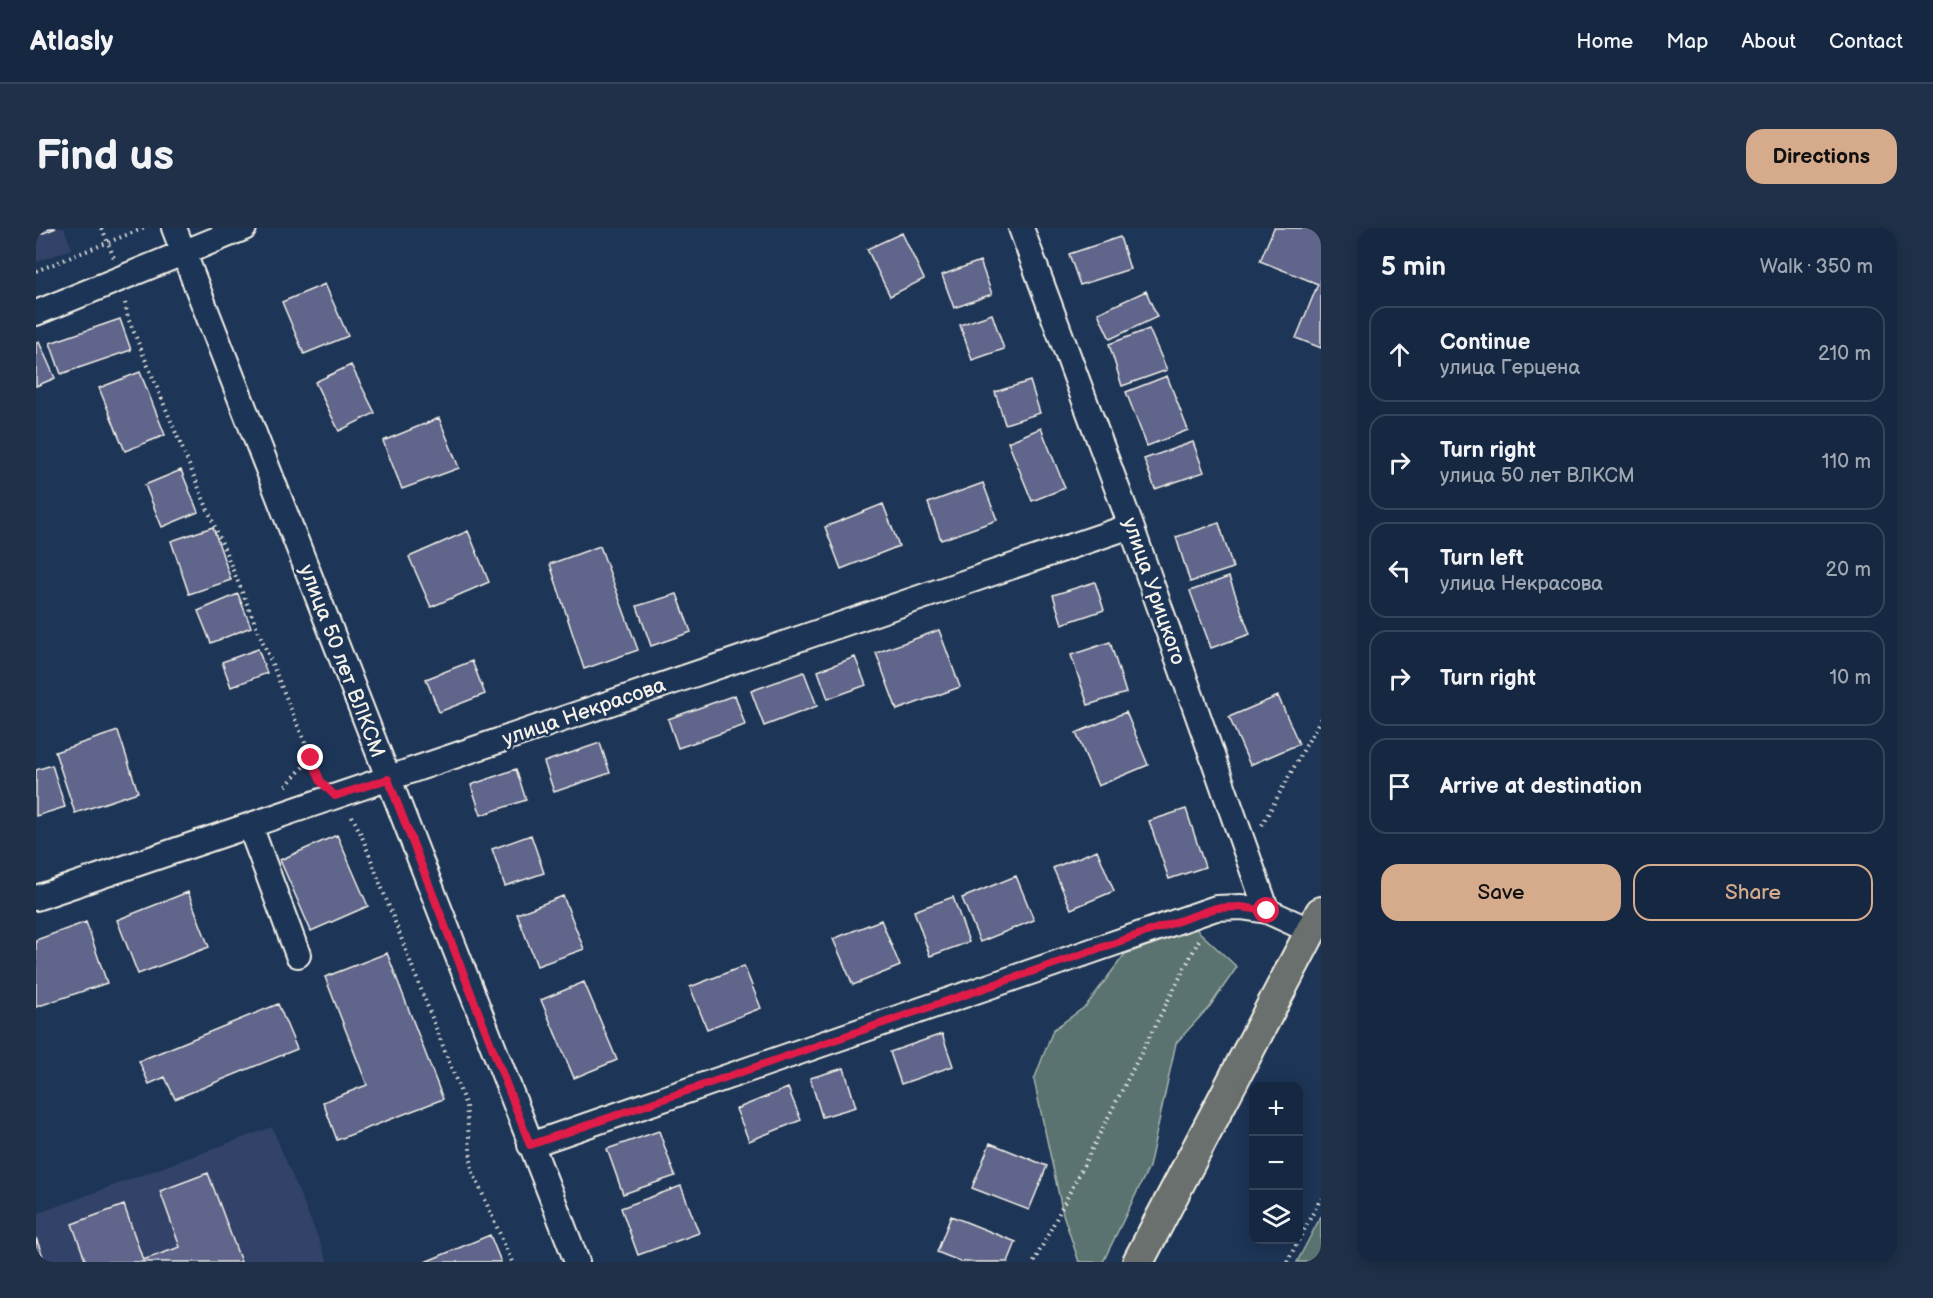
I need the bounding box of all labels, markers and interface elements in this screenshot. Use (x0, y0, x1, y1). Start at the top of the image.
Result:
text: Atlasly (30, 25, 113, 58)
text: Home (1576, 29, 1633, 54)
text: Map (1666, 29, 1708, 54)
text: About (1741, 29, 1796, 54)
text: Contact (1829, 29, 1903, 54)
button: Directions (1746, 129, 1897, 184)
text: Find us (36, 131, 174, 182)
text: 5 min (1381, 252, 1446, 283)
text: Walk · 350 m (1760, 255, 1873, 279)
text: Continue (1440, 329, 1530, 356)
icon: ahead (1383, 338, 1416, 371)
text: 210 m (1818, 342, 1871, 366)
text: улица Герцена (1440, 356, 1580, 380)
text: Turn right (1440, 437, 1536, 464)
icon: right (1383, 446, 1416, 479)
text: 110 m (1822, 450, 1871, 474)
text: улица 50 лет ВЛКСМ (1440, 464, 1635, 488)
street label: улица Урицкого (1117, 514, 1191, 668)
text: Turn left (1440, 545, 1524, 572)
icon: left (1383, 554, 1416, 587)
text: 20 m (1826, 558, 1871, 582)
street label: улица 50 лет ВЛКСМ (294, 561, 390, 761)
text: улица Некрасова (1440, 572, 1603, 596)
icon: right (1383, 662, 1416, 695)
text: Turn right (1440, 665, 1536, 692)
text: 10 m (1830, 666, 1871, 690)
street label: улица Некрасова (499, 672, 670, 752)
route end (297, 744, 323, 770)
icon: arrive (1383, 770, 1416, 803)
text: Arrive at destination (1440, 773, 1642, 800)
button: Save (1381, 864, 1621, 921)
button: Share (1633, 864, 1873, 921)
route start (1253, 897, 1279, 923)
map controls (1249, 1082, 1303, 1244)
button: + (1249, 1082, 1303, 1136)
button: − (1249, 1136, 1303, 1190)
button: layers (1249, 1190, 1303, 1244)

